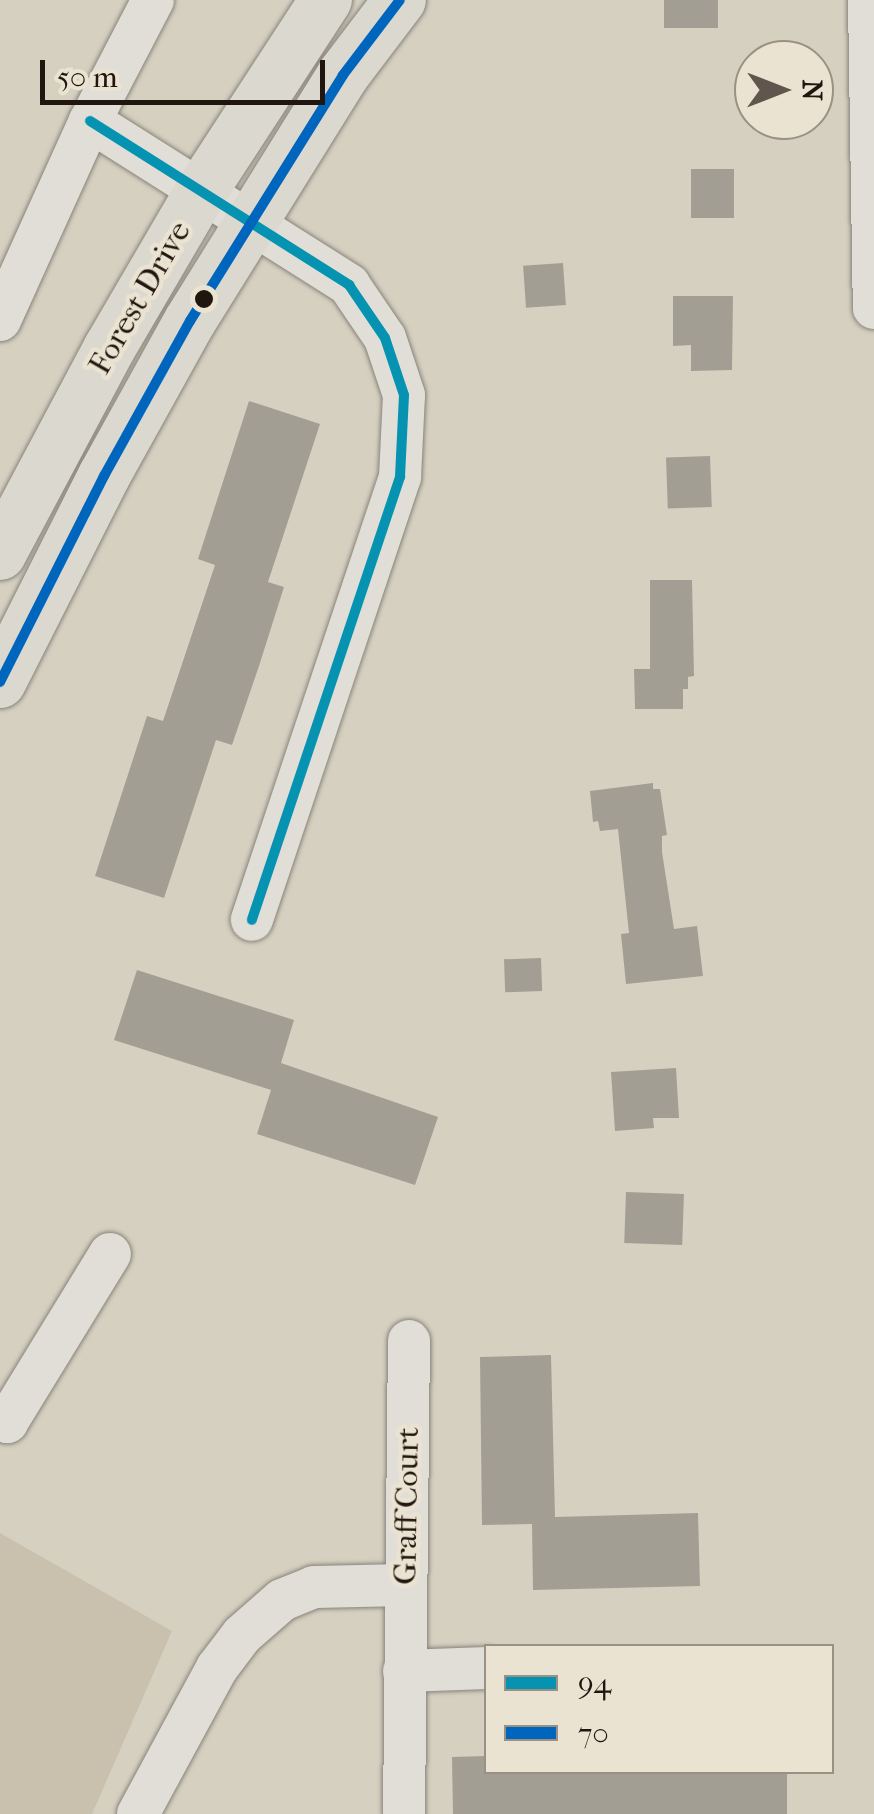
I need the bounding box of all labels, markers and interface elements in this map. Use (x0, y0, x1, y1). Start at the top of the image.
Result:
scale bar (45, 40, 330, 102)
north arrow (734, 40, 834, 140)
text: 50 m (57, 60, 118, 95)
text: N (796, 79, 829, 101)
street label: Forest Drive (81, 215, 199, 381)
unlabelled marker (194, 289, 214, 309)
street label: Graff Court (386, 1427, 428, 1585)
legend (484, 1644, 834, 1774)
text: 94 (578, 1666, 611, 1701)
text: 70 (578, 1716, 609, 1751)

